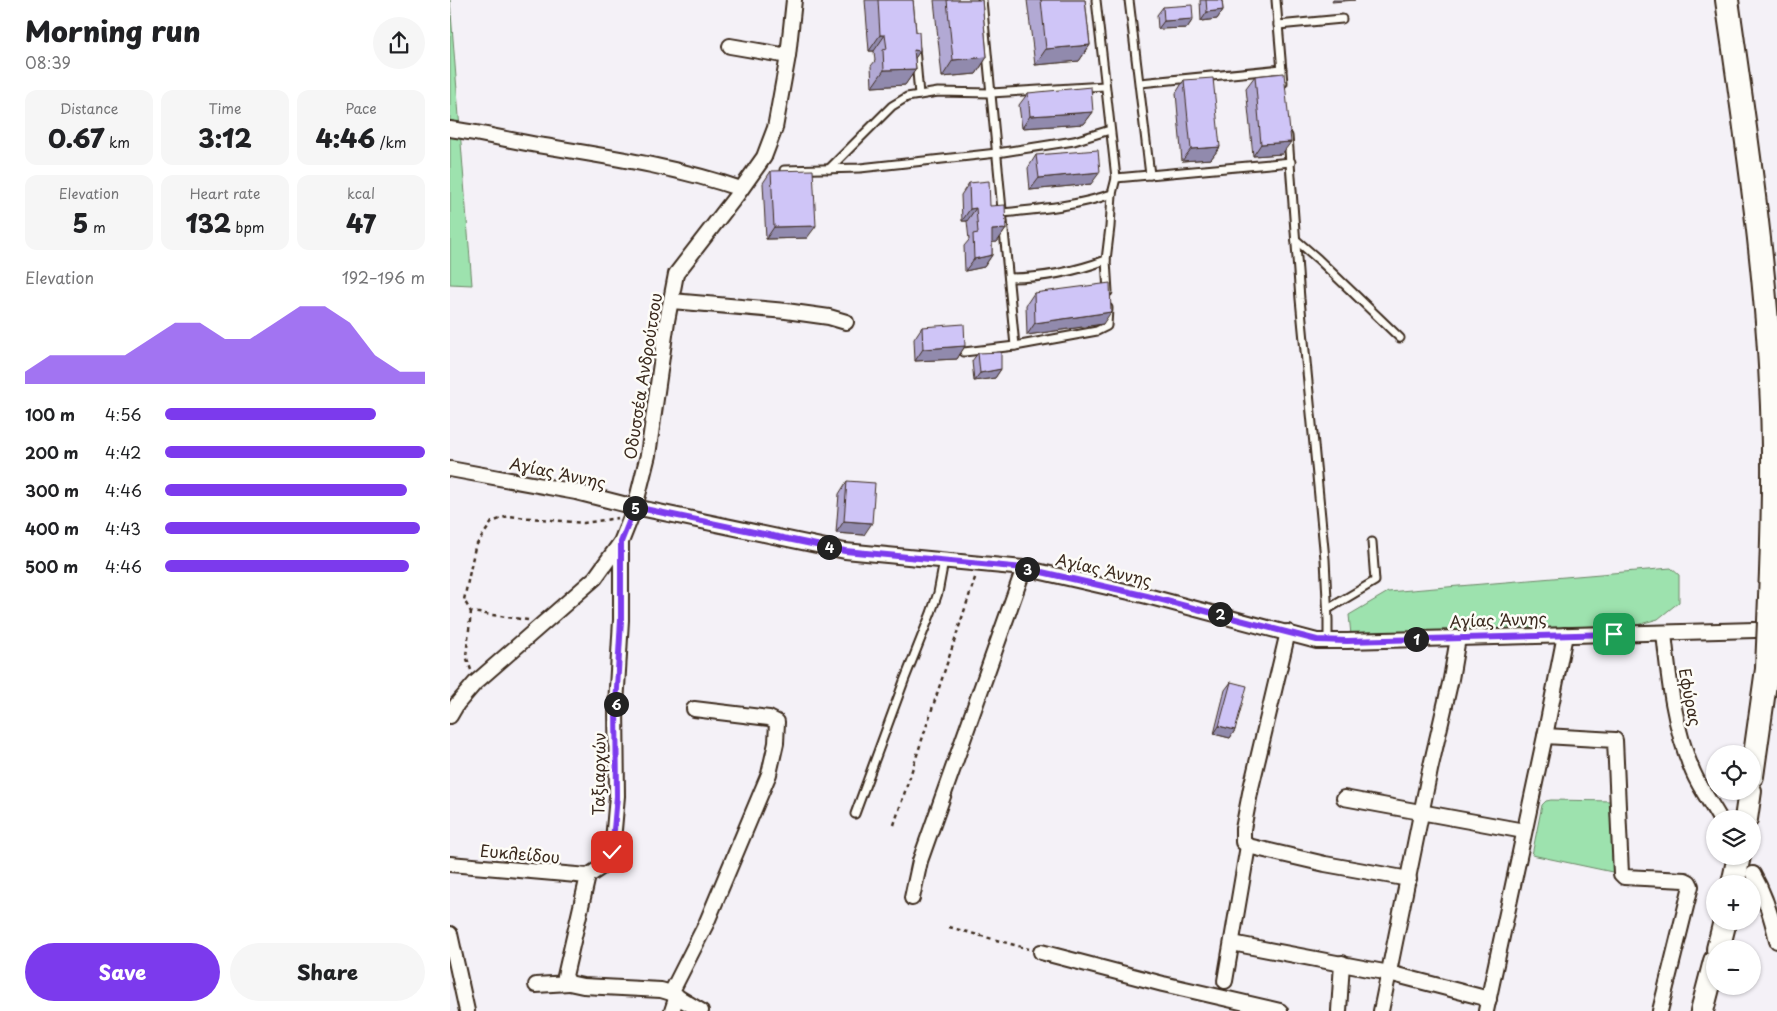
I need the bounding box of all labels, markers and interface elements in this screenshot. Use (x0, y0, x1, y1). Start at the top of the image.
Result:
text: Morning run (25, 9, 201, 52)
button: share (373, 17, 425, 69)
text: 08:39 (25, 50, 71, 74)
text: Distance (60, 98, 118, 119)
text: Time (208, 98, 242, 119)
text: Pace (345, 98, 377, 119)
text: 0.67 (48, 119, 104, 157)
text: 3:12 (198, 119, 252, 157)
text: 4:46 (316, 119, 375, 157)
text: km (104, 132, 130, 153)
text: /km (375, 132, 407, 153)
text: Elevation (59, 183, 119, 204)
text: Heart rate (190, 183, 260, 204)
text: kcal (347, 183, 375, 204)
text: 5 (72, 204, 88, 242)
text: 132 (185, 204, 231, 242)
text: 47 (346, 204, 376, 242)
text: m (88, 217, 106, 238)
text: bpm (231, 217, 265, 238)
text: Elevation (25, 265, 94, 289)
text: 192–196 m (342, 265, 425, 289)
street label: Οδυσσέα Ανδρούτσου (617, 291, 667, 461)
text: 100 m (25, 402, 75, 426)
text: 4:56 (105, 402, 142, 426)
text: 200 m (25, 440, 79, 464)
text: 4:42 (105, 440, 141, 464)
street label: Αγίας Άννης (508, 450, 608, 494)
text: 300 m (25, 478, 79, 502)
text: 4:46 (105, 478, 142, 502)
pin: 5 (622, 496, 648, 520)
text: 5 (631, 498, 640, 519)
text: 400 m (25, 516, 79, 540)
text: 4:43 (105, 516, 141, 540)
pin: 4 (816, 534, 842, 560)
text: 4 (825, 537, 834, 558)
street label: Αγίας Άννης (1054, 546, 1154, 592)
text: 500 m (25, 554, 78, 578)
text: 4:46 (105, 554, 142, 578)
pin: 3 (1014, 556, 1040, 582)
text: 3 (1023, 559, 1032, 580)
pin: 2 (1208, 602, 1232, 626)
text: 2 (1216, 604, 1225, 625)
street label: Αγίας Άννης (1449, 605, 1547, 633)
pin (1593, 613, 1635, 655)
icon: arrive (1600, 620, 1628, 648)
pin: 1 (1404, 626, 1428, 652)
text: 1 (1413, 629, 1420, 650)
street label: Εφύρας (1674, 666, 1708, 728)
pin: 6 (604, 692, 628, 716)
text: 6 (612, 694, 621, 715)
street label: Ταξιαρχών (585, 732, 611, 816)
map controls (1706, 745, 1761, 995)
button: locate (1706, 745, 1761, 800)
button: layers (1706, 810, 1761, 865)
pin (591, 831, 633, 873)
street label: Ευκλείδου (479, 838, 561, 868)
icon: check (598, 838, 626, 866)
button: + (1706, 875, 1761, 930)
button: − (1706, 940, 1761, 995)
button: Save (25, 943, 220, 1001)
button: Share (230, 943, 425, 1001)

